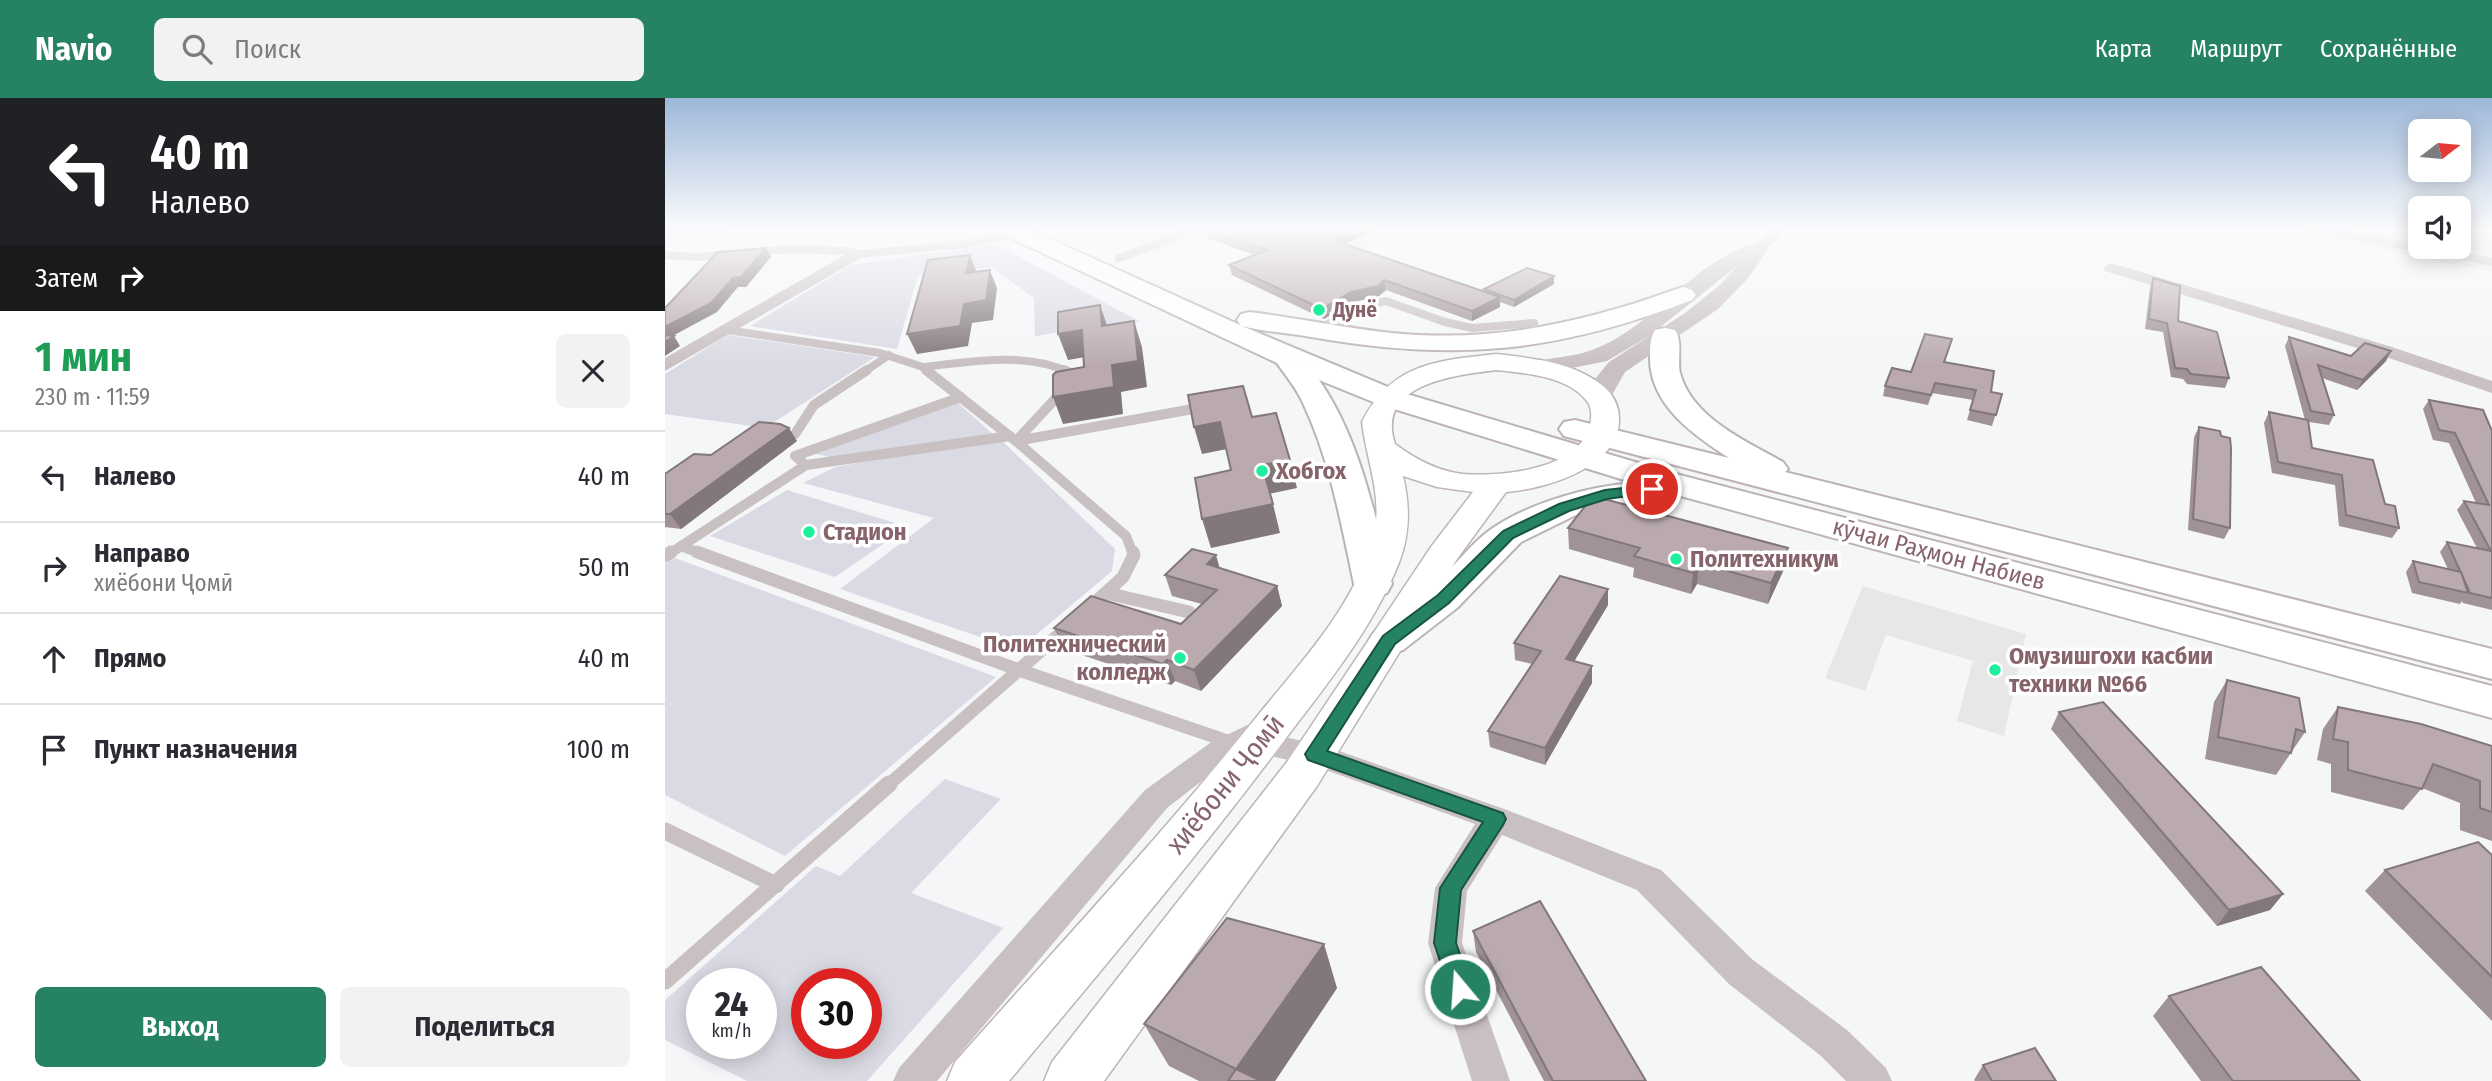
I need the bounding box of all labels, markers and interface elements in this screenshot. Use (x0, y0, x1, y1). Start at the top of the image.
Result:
search box (154, 18, 644, 81)
text: Navio (35, 29, 112, 69)
icon: search (178, 30, 216, 68)
text: Поиск (234, 34, 301, 65)
text: Карта (2095, 35, 2152, 63)
text: Маршрут (2190, 35, 2282, 63)
text: Сохранённые (2320, 35, 2457, 63)
north arrow (2408, 119, 2471, 182)
map controls (2408, 119, 2471, 259)
text: 40 m (150, 123, 250, 182)
icon: left (35, 126, 126, 217)
text: Налево (150, 183, 250, 221)
button: sound (2408, 196, 2471, 259)
icon: right (112, 259, 150, 297)
text: Затем (35, 263, 98, 294)
place label: Дунё (1332, 297, 1377, 323)
marker: Дунё (1311, 302, 1327, 318)
text: 1 мин (35, 332, 132, 382)
button: close (556, 334, 630, 408)
text: 230 m · 11:59 (35, 383, 150, 411)
place label: Хобгох (1275, 457, 1347, 485)
icon: left (35, 458, 73, 496)
pin (1622, 459, 1682, 519)
text: Налево (94, 461, 176, 492)
text: 40 m (578, 461, 630, 492)
marker: Хобгох (1254, 463, 1270, 479)
icon: arrive (1633, 470, 1671, 508)
street label: кӯчаи Раҳмон Набиев (1830, 512, 2048, 596)
place label: Стадион (823, 518, 907, 546)
marker: Стадион (801, 524, 817, 540)
text: Направо (94, 538, 190, 569)
place label: Политехникум (1690, 545, 1839, 573)
icon: right (35, 549, 73, 587)
marker: Политехникум (1668, 551, 1684, 567)
text: 50 m (578, 552, 630, 583)
text: хиёбони Ҷомӣ (94, 569, 233, 597)
place label: Политехнический колледж (983, 630, 1167, 686)
icon: ahead (35, 640, 73, 678)
place label: Омузишгохи касбии техники №66 (2009, 642, 2213, 698)
text: Прямо (94, 643, 166, 674)
text: 40 m (578, 643, 630, 674)
marker: Политехнический колледж (1172, 650, 1188, 666)
marker: Омузишгохи касбии техники №66 (1987, 662, 2003, 678)
street label: хиёбони Ҷомӣ (1159, 708, 1291, 860)
icon: arrive (35, 731, 73, 769)
text: Пункт назначения (94, 734, 298, 765)
text: 100 m (567, 734, 630, 765)
position arrow (1423, 952, 1497, 1026)
speed limit sign: 30 (791, 968, 882, 1059)
text: 24 (715, 983, 748, 1025)
button: Выход (35, 987, 326, 1067)
button: Поделиться (340, 987, 630, 1067)
text: km/h (711, 1020, 752, 1042)

